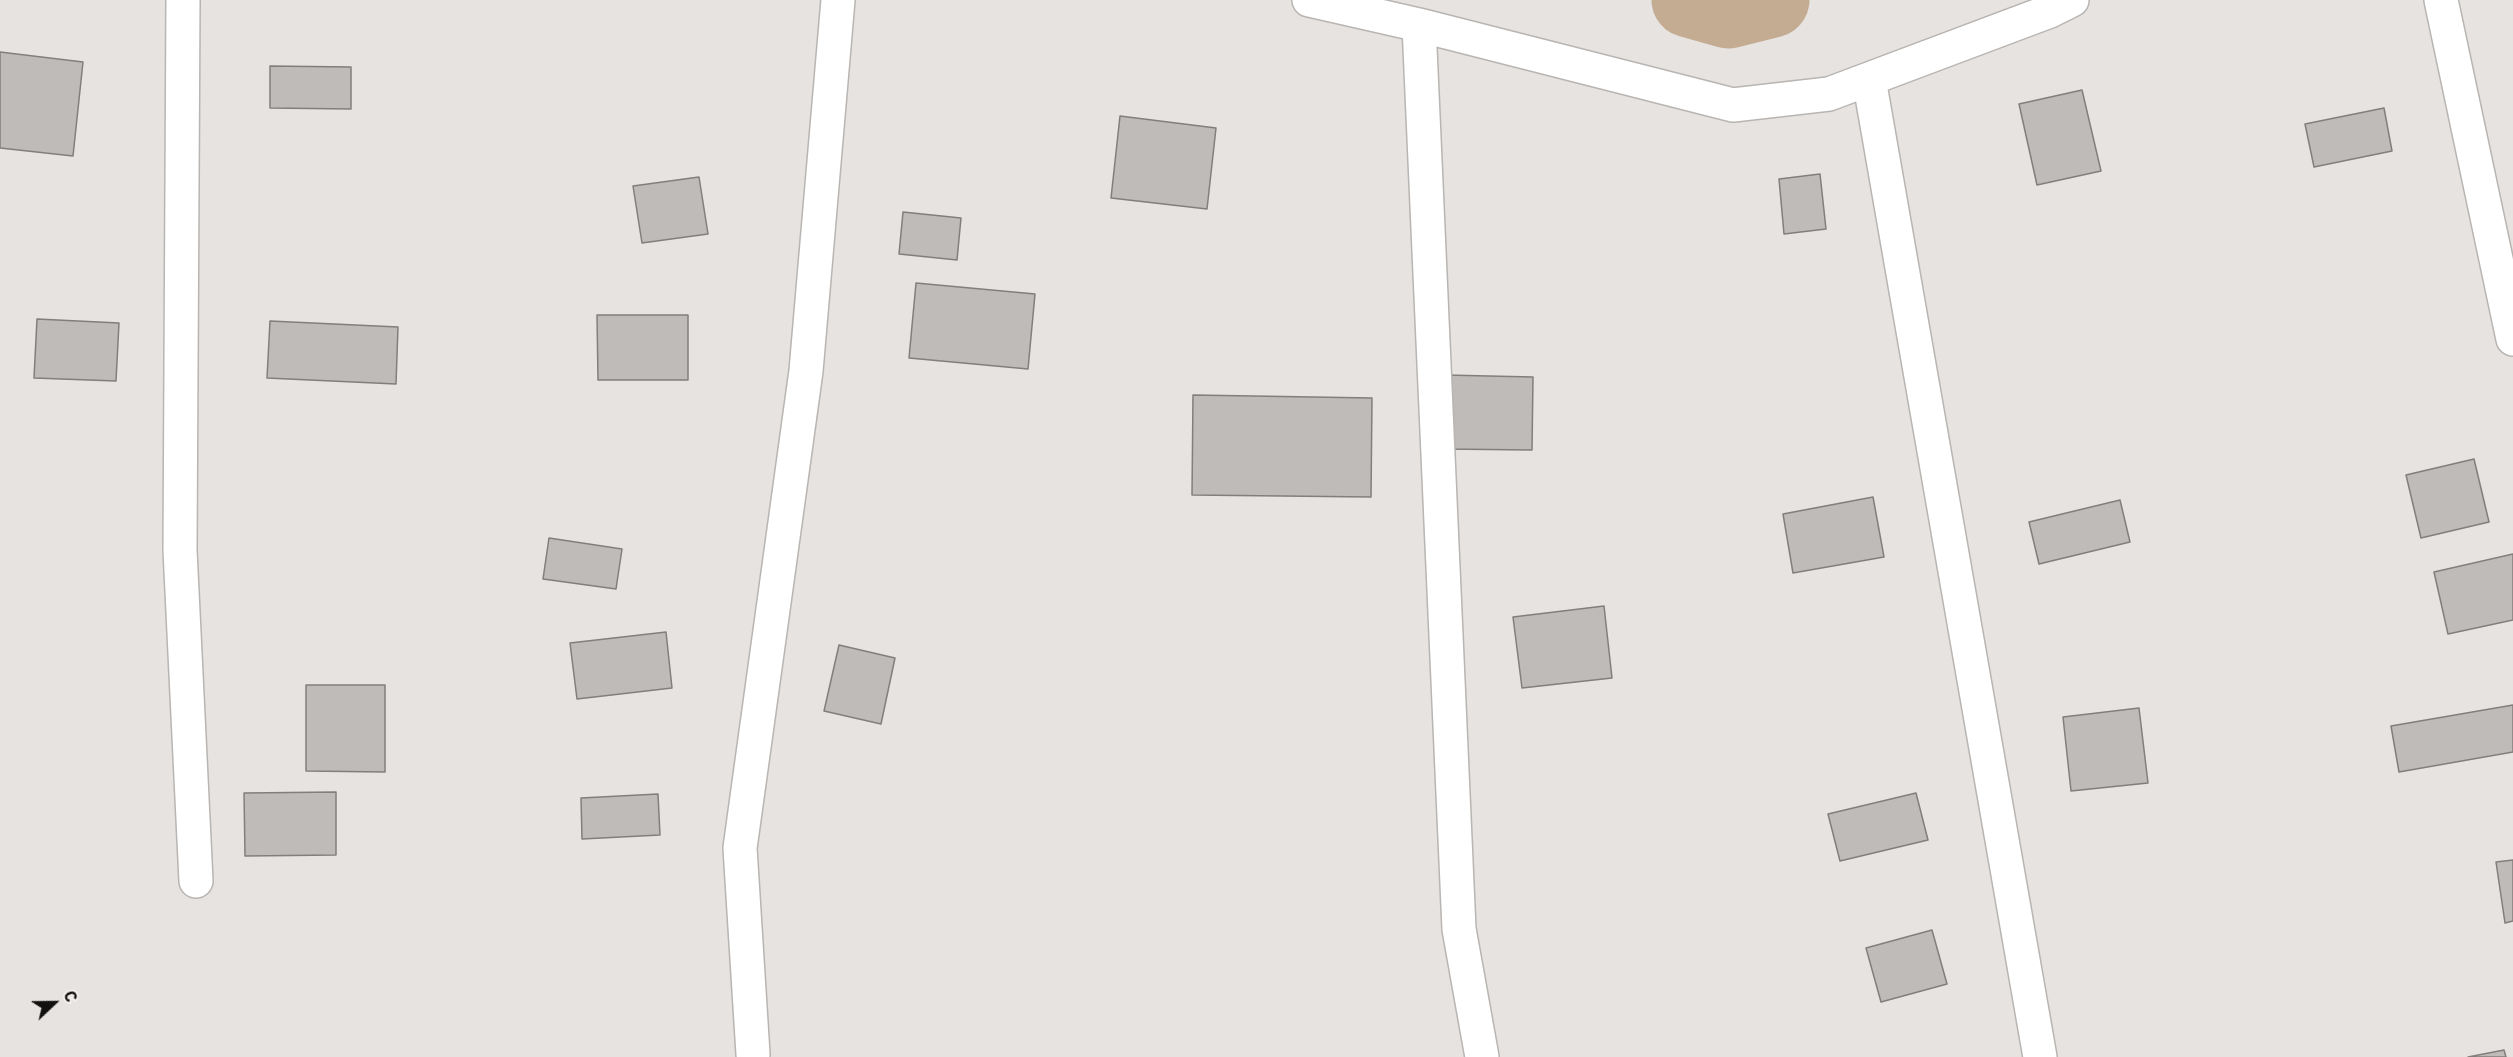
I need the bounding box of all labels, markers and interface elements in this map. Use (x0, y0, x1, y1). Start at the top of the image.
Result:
north arrow (24, 973, 84, 1033)
text: С (59, 988, 82, 1005)

